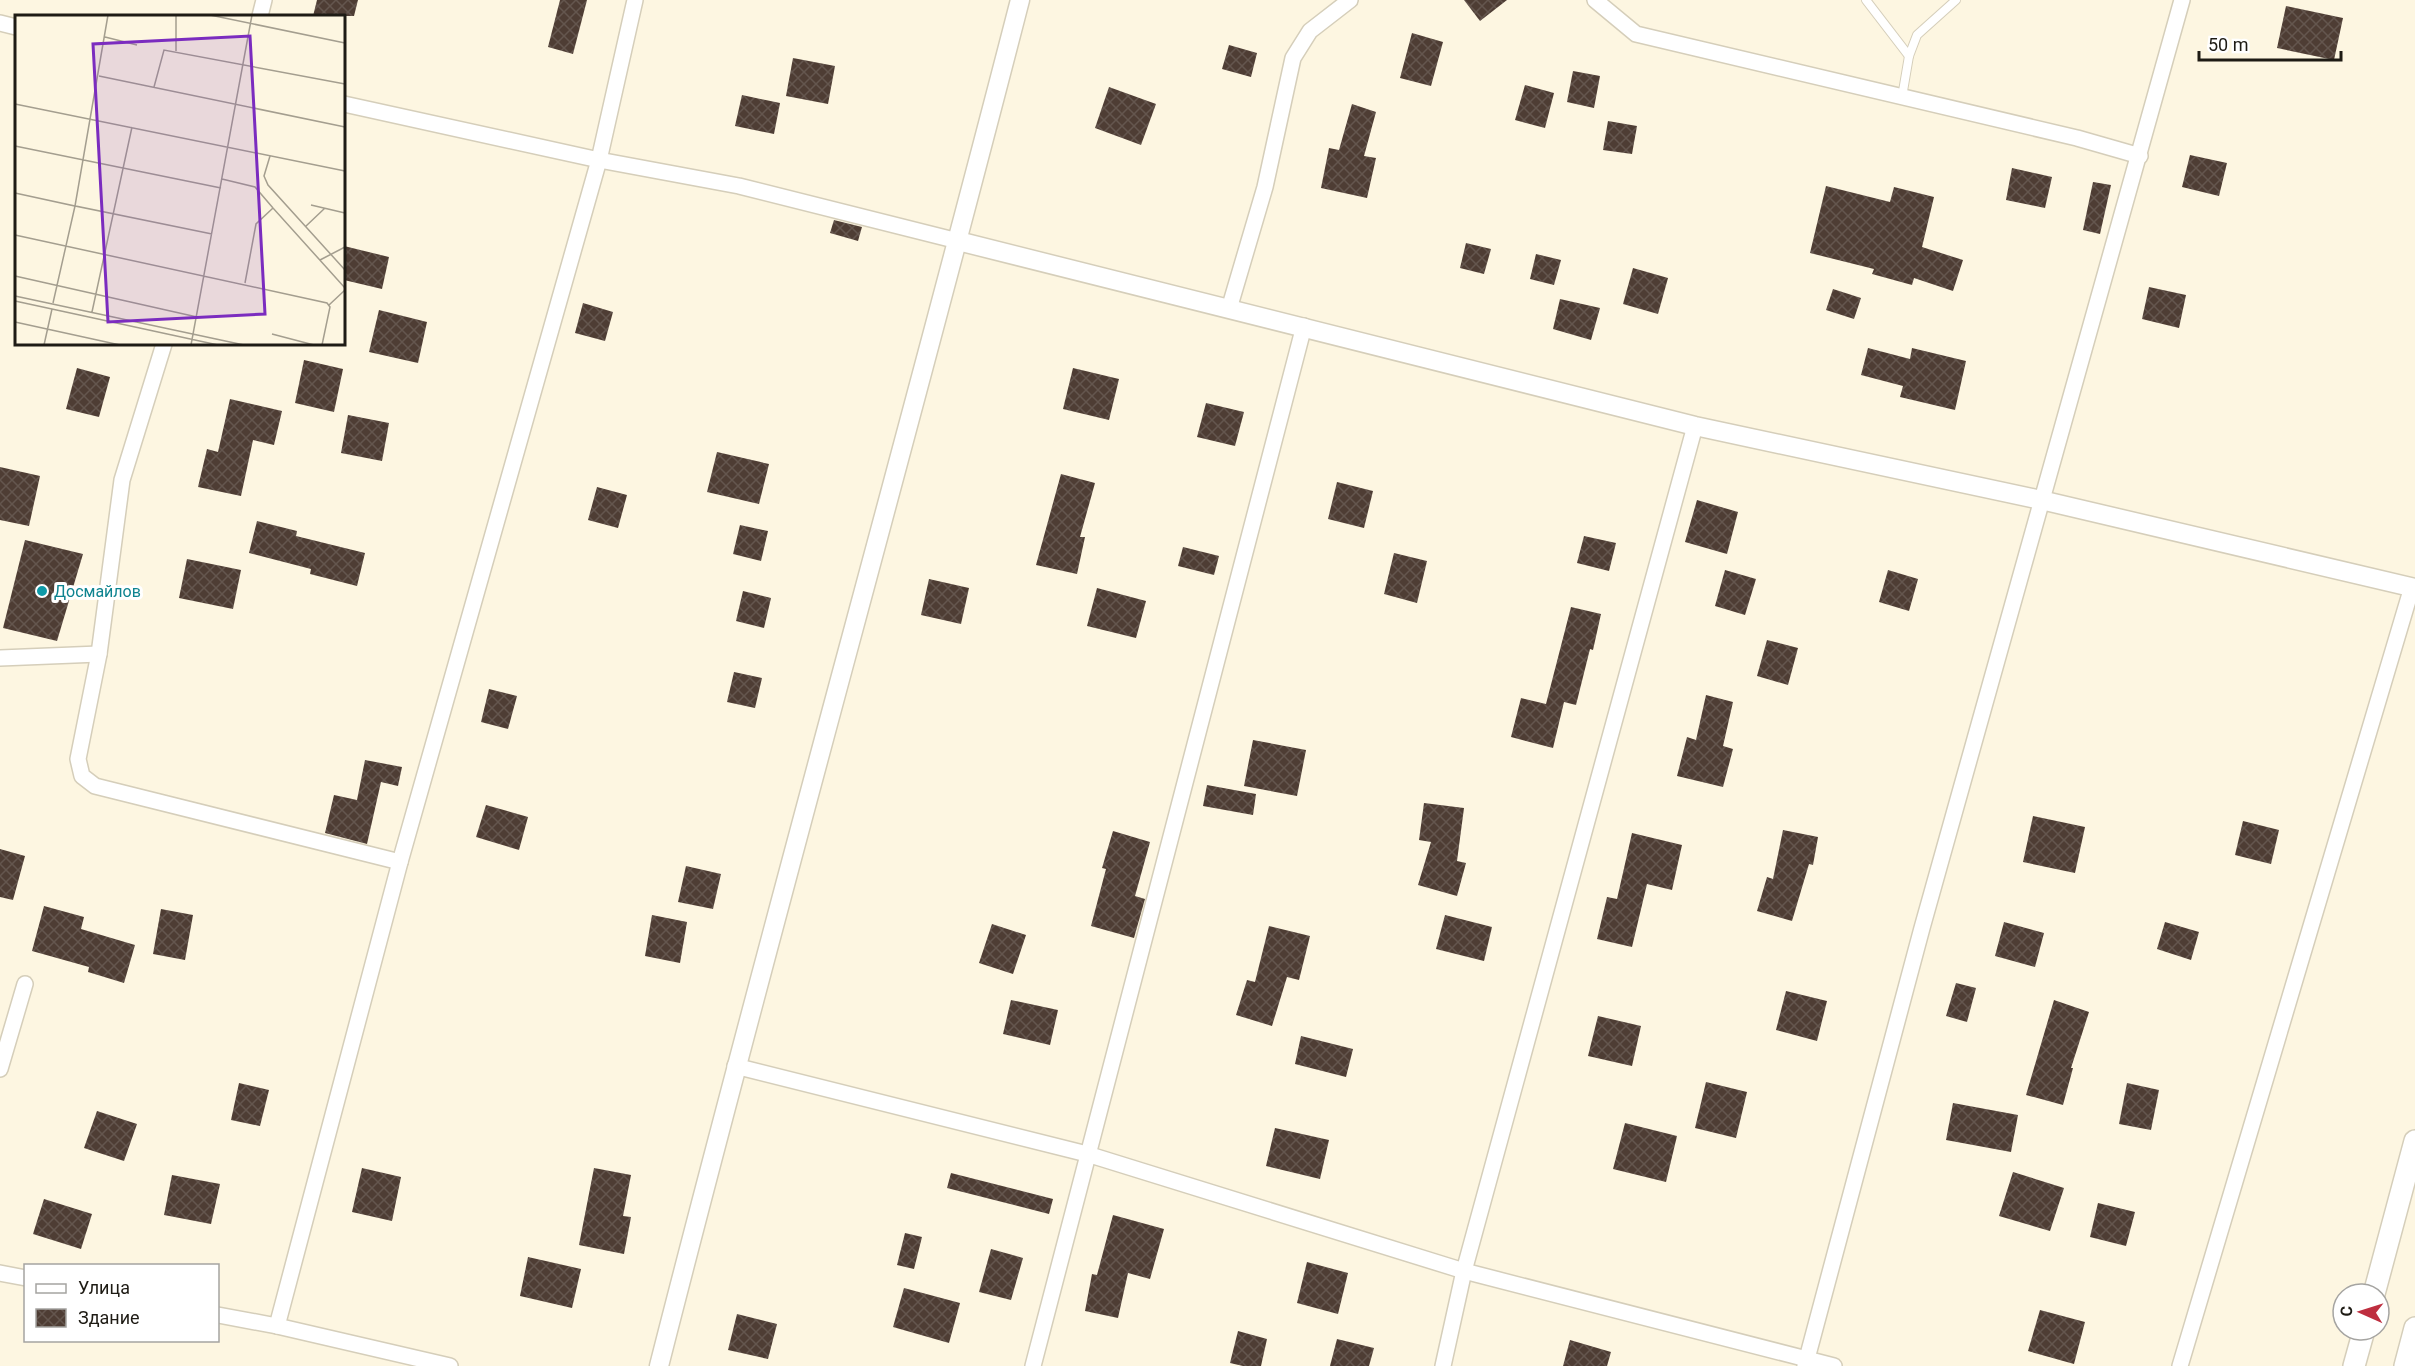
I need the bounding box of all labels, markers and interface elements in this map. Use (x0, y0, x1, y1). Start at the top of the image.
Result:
inset map (15, 15, 345, 345)
scale bar (2199, 24, 2342, 62)
text: 50 m (2208, 34, 2248, 55)
place label: Досмайлов (54, 582, 141, 601)
marker: Досмайлов (35, 584, 49, 598)
legend (24, 1264, 219, 1342)
text: Улица (78, 1277, 130, 1298)
north arrow (2331, 1282, 2391, 1342)
text: С (2337, 1306, 2356, 1317)
text: Здание (78, 1307, 140, 1328)

